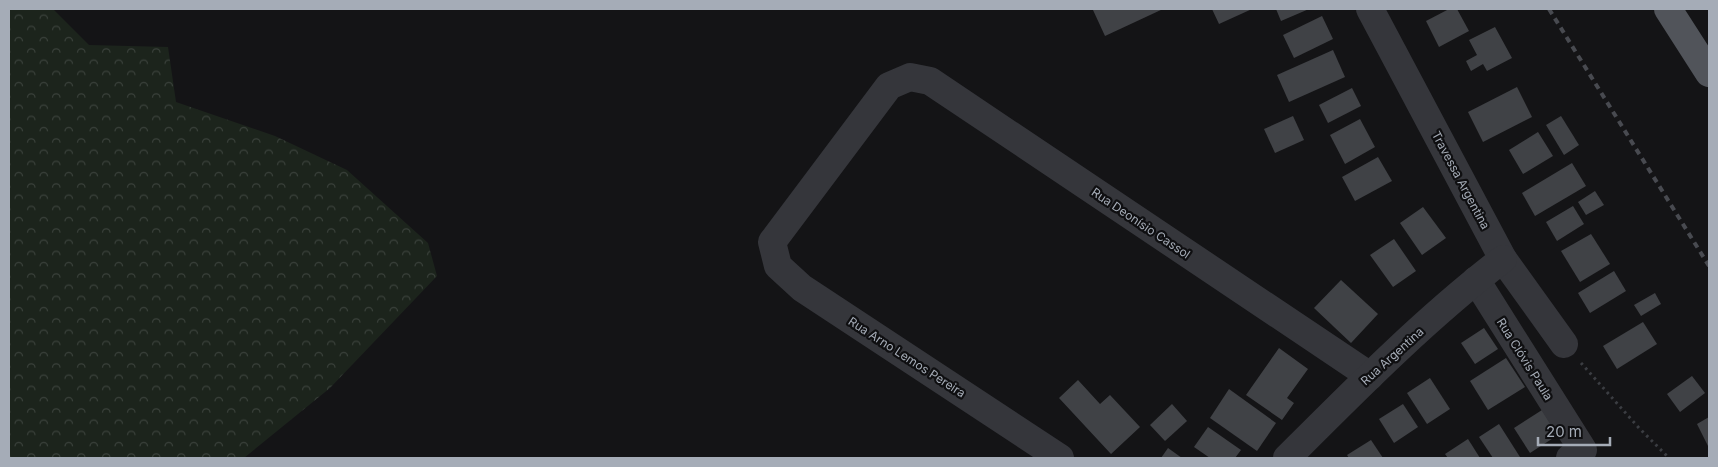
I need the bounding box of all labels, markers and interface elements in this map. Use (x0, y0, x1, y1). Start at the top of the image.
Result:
street label: Travessa Argentina (1429, 128, 1493, 232)
street label: Rua Deonísio Cassol (1089, 184, 1193, 262)
street label: Rua Arno Lemos Pereira (846, 313, 968, 401)
street label: Rua Clóvis Paula (1494, 315, 1556, 403)
street label: Rua Argentina (1357, 324, 1427, 388)
scale bar (1538, 414, 1610, 446)
text: 20 m (1546, 422, 1582, 441)

